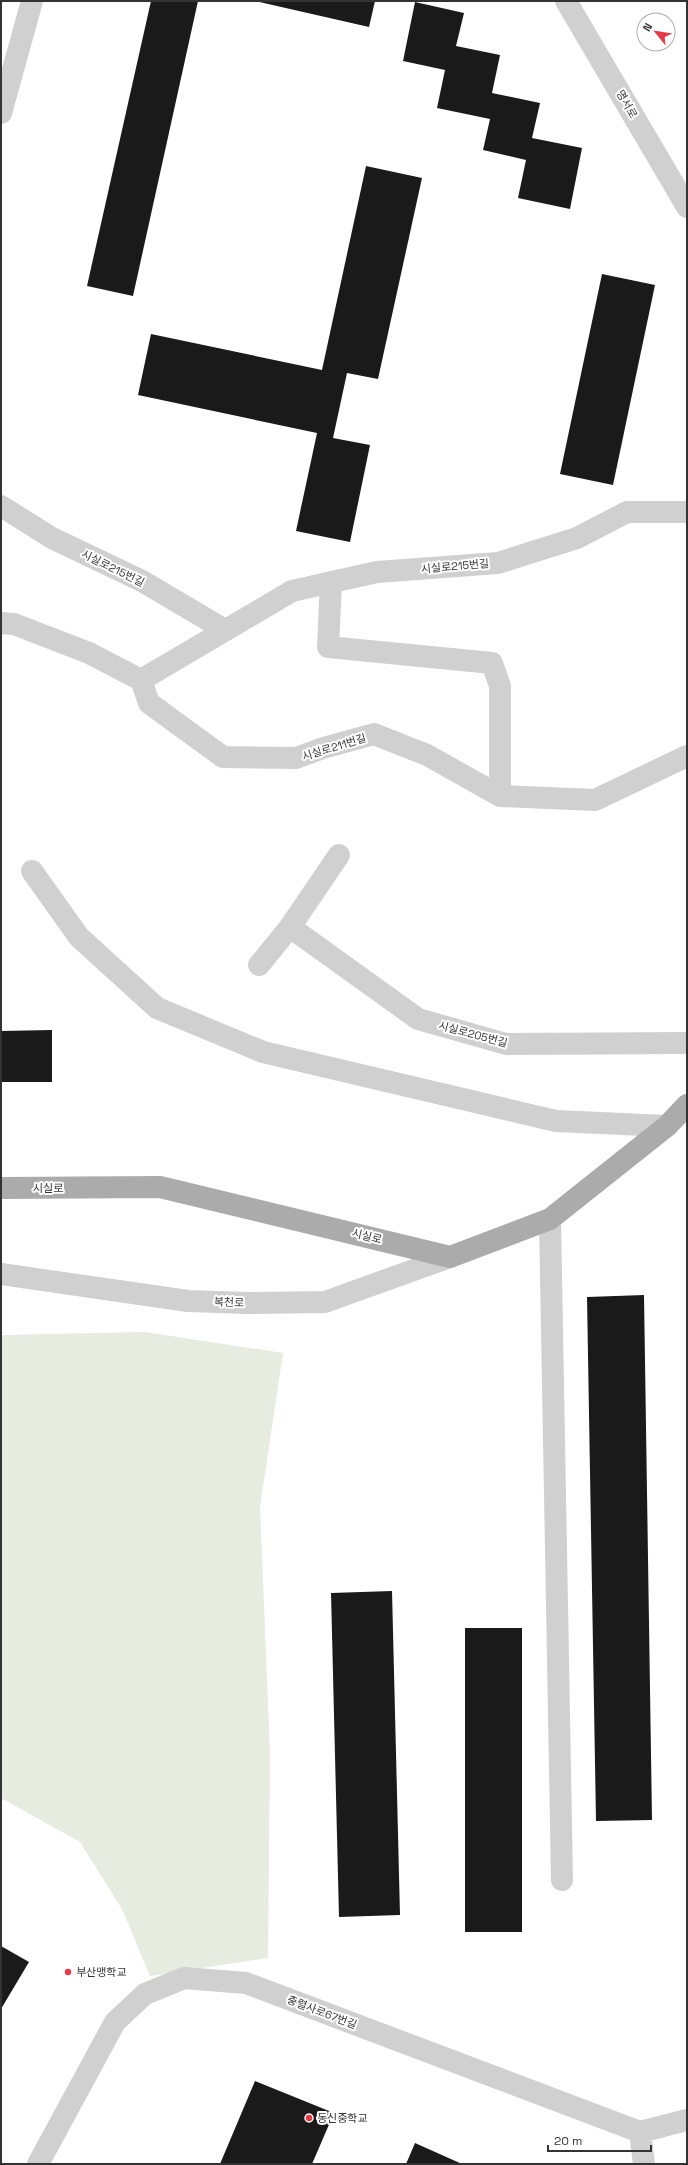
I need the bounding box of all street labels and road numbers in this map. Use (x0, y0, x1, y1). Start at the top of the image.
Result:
street label: 명서로 (613, 87, 641, 121)
street label: 시실로215번길 (79, 547, 147, 589)
street label: 시실로215번길 (420, 556, 490, 576)
street label: 시실로211번길 (300, 731, 368, 763)
street label: 시실로205번길 (437, 1018, 509, 1050)
street label: 시실로 (33, 1181, 63, 1195)
street label: 시실로 (351, 1226, 383, 1246)
street label: 복천로 (214, 1294, 244, 1310)
street label: 충렬사로67번길 (285, 1992, 359, 2032)

